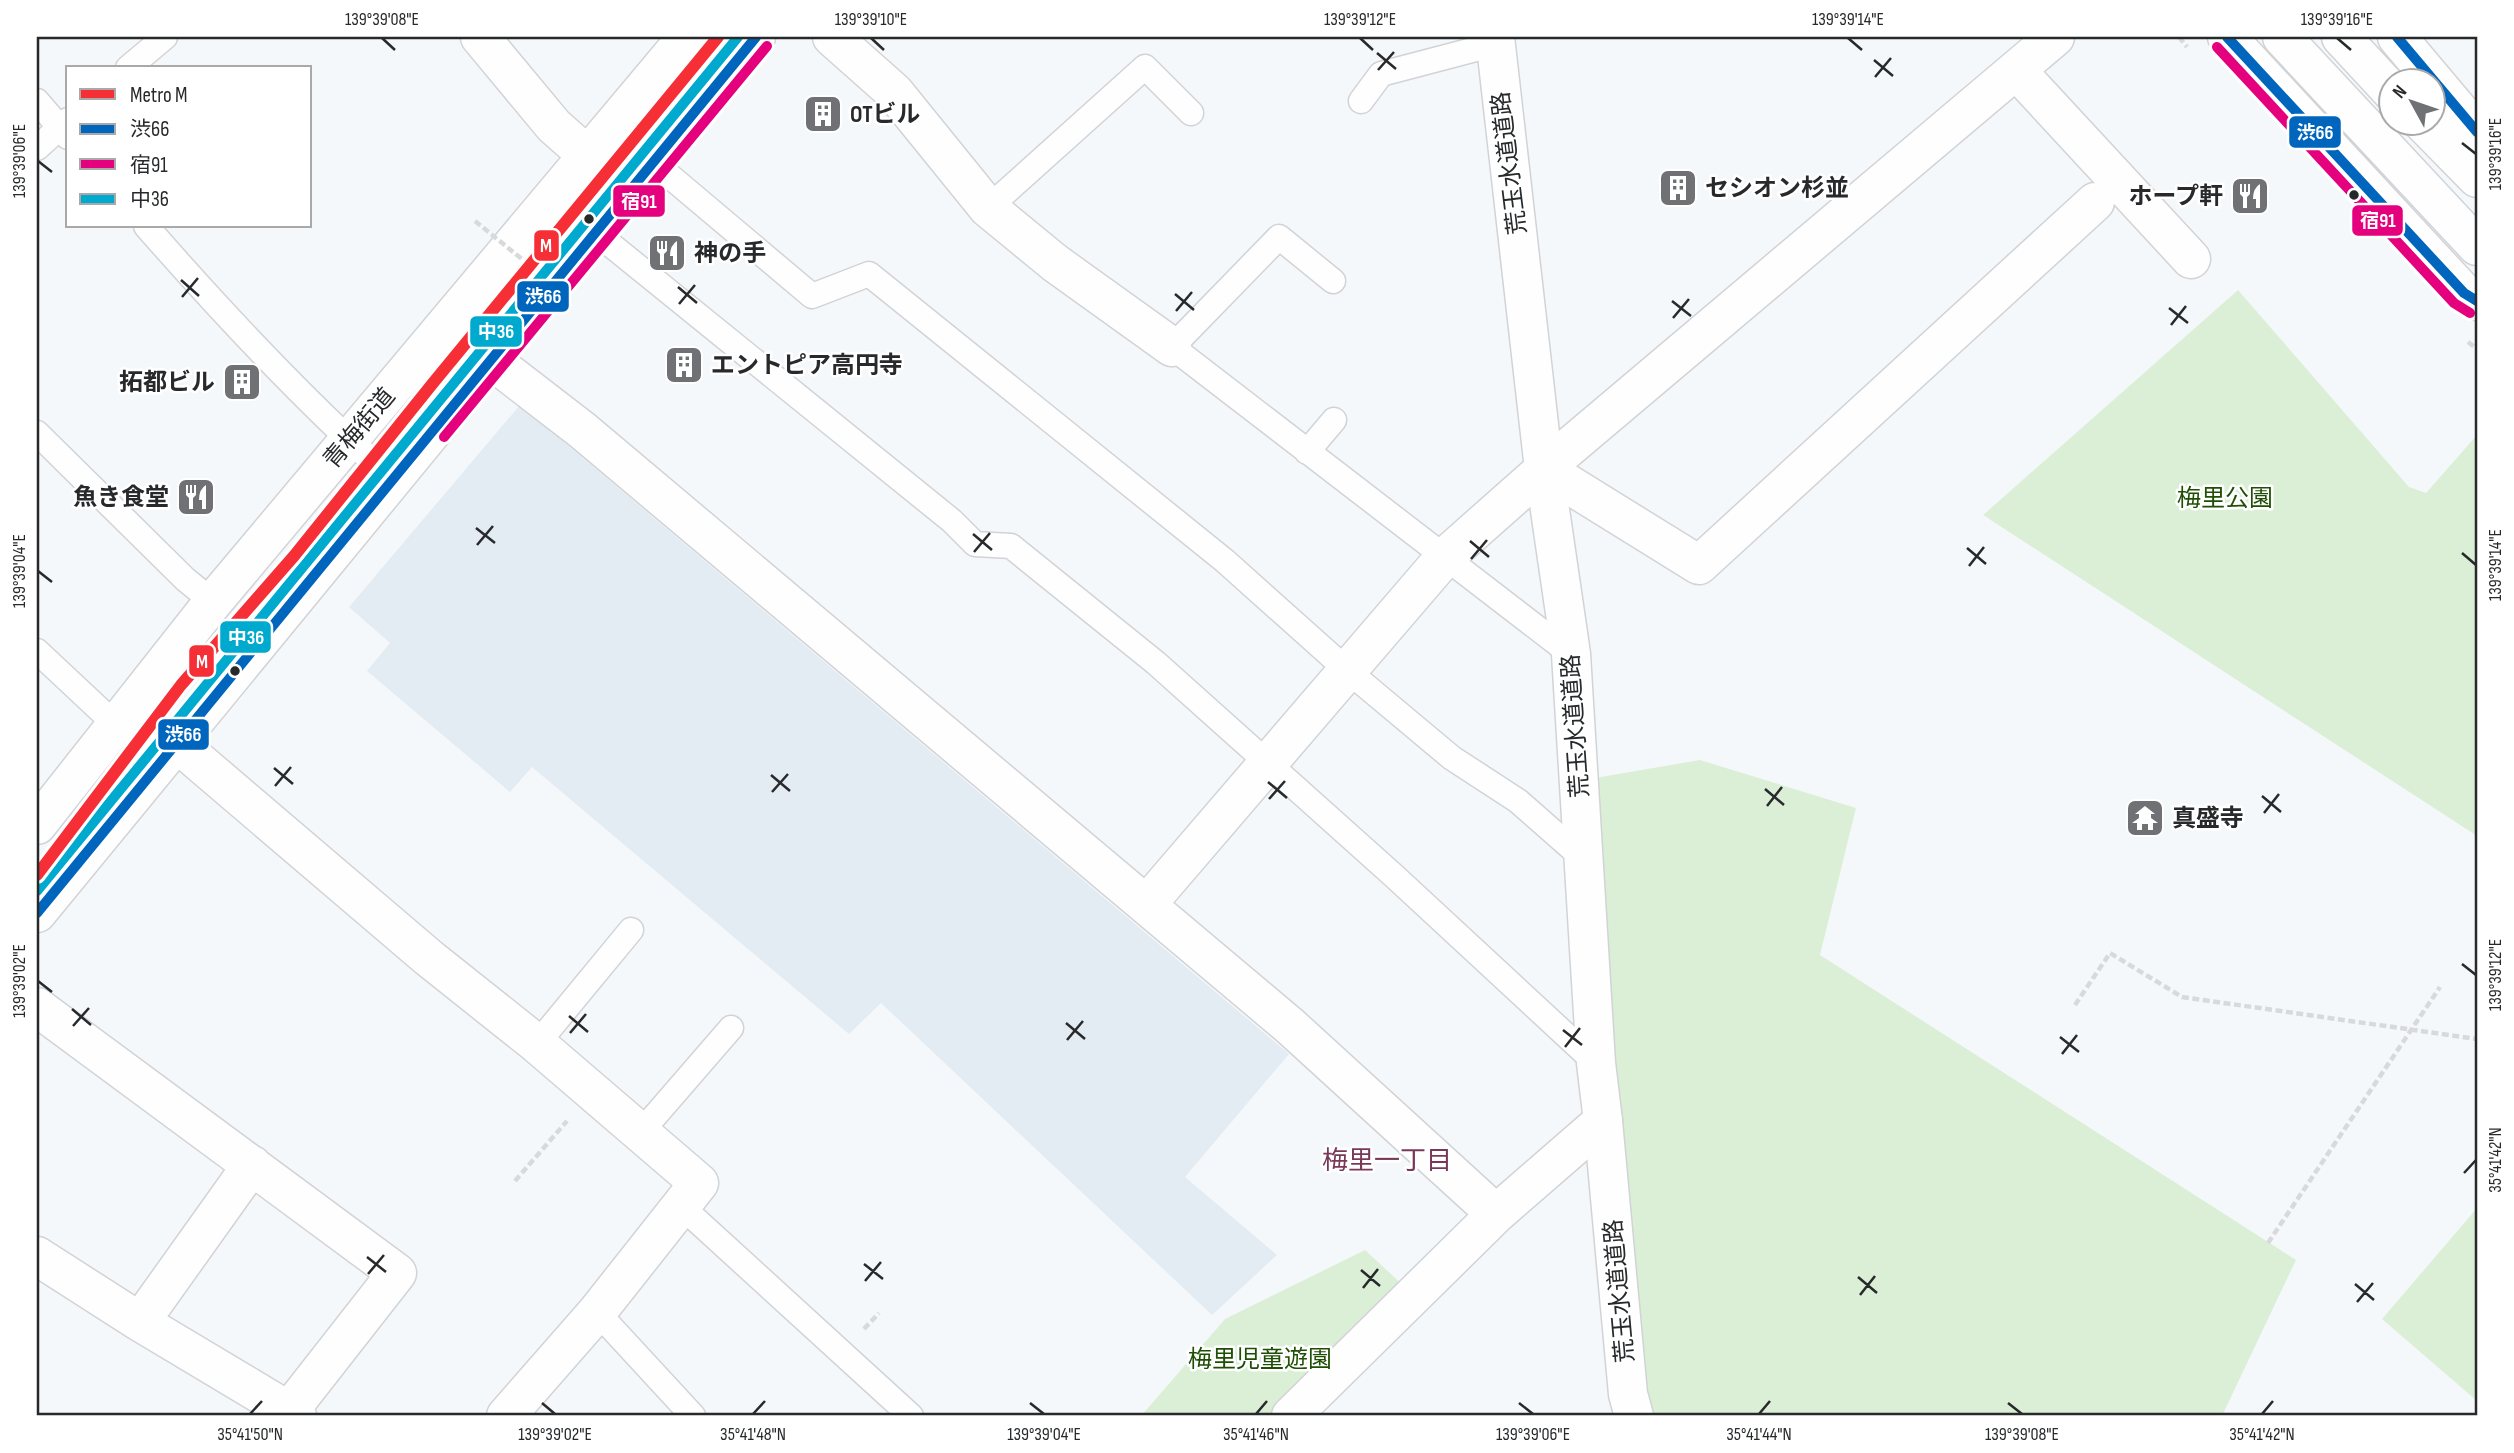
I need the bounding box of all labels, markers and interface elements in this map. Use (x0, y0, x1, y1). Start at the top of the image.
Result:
text: 139°39'08"E (345, 9, 419, 30)
text: 139°39'10"E (835, 9, 907, 30)
text: 139°39'12"E (1324, 9, 1396, 30)
text: 139°39'14"E (1812, 9, 1884, 30)
text: 139°39'16"E (2301, 9, 2373, 30)
legend (66, 66, 312, 228)
north arrow (2378, 66, 2448, 136)
text: N (2388, 81, 2412, 103)
text: Metro M (130, 83, 187, 108)
street label: 荒玉水道道路 (1486, 90, 1533, 236)
building icon: OTビル (802, 93, 844, 135)
place label: OTビル (850, 100, 921, 129)
line badge: 渋66 (2288, 115, 2342, 149)
text: 渋66 (130, 117, 169, 142)
text: 139°39'16"E (2485, 118, 2506, 190)
text: 渋66 (2297, 122, 2333, 145)
text: 139°39'06"E (9, 124, 30, 198)
text: 宿91 (130, 153, 168, 178)
building icon: セシオン杉並 (1657, 167, 1699, 209)
place label: セシオン杉並 (1705, 174, 1849, 203)
restaurant icon: ホープ軒 (2229, 175, 2271, 217)
place label: ホープ軒 (2128, 182, 2223, 211)
line badge: 宿91 (612, 184, 666, 218)
text: 中36 (130, 187, 169, 212)
unlabelled marker (2347, 188, 2361, 202)
text: 宿91 (621, 191, 657, 214)
line badge: 宿91 (2351, 204, 2404, 237)
text: 宿91 (2360, 210, 2396, 233)
unlabelled marker (582, 212, 596, 226)
line badge: M (533, 229, 560, 262)
restaurant icon: 神の手 (646, 232, 688, 274)
text: M (540, 235, 552, 258)
place label: 神の手 (694, 239, 766, 268)
line badge: 渋66 (516, 280, 570, 313)
text: 渋66 (525, 286, 561, 309)
line badge: 中36 (469, 315, 523, 348)
text: 中36 (478, 321, 514, 344)
building icon: エントピア高円寺 (663, 344, 705, 386)
place label: エントピア高円寺 (711, 351, 903, 380)
building icon: 拓都ビル (221, 361, 263, 403)
place label: 拓都ビル (119, 368, 215, 397)
street label: 青梅街道 (317, 382, 401, 474)
restaurant icon: 魚き食堂 (175, 476, 217, 518)
place label: 魚き食堂 (73, 483, 169, 512)
park label: 梅里公園 (2177, 484, 2273, 513)
text: 139°39'14"E (2485, 529, 2506, 601)
text: 139°39'04"E (9, 534, 30, 608)
line badge: 中36 (219, 620, 272, 654)
text: 中36 (228, 627, 264, 650)
line badge: M (188, 644, 215, 678)
text: M (196, 651, 208, 674)
street label: 荒玉水道道路 (1556, 653, 1595, 799)
unlabelled marker (228, 664, 242, 678)
line badge: 渋66 (157, 718, 210, 751)
text: 渋66 (165, 724, 201, 747)
temple icon: 真盛寺 (2124, 797, 2166, 839)
place label: 真盛寺 (2172, 804, 2244, 833)
text: 139°39'12"E (2485, 939, 2506, 1011)
text: 139°39'02"E (9, 944, 30, 1018)
text: 35°41'42"N (2485, 1127, 2506, 1193)
district label: 梅里一丁目 (1322, 1146, 1452, 1177)
street label: 荒玉水道道路 (1599, 1218, 1640, 1364)
park label: 梅里児童遊園 (1188, 1345, 1332, 1374)
text: 35°41'50"N (217, 1424, 283, 1445)
text: 139°39'02"E (518, 1424, 592, 1445)
text: 35°41'48"N (720, 1424, 786, 1445)
text: 139°39'04"E (1007, 1424, 1081, 1445)
text: 35°41'46"N (1223, 1424, 1289, 1445)
text: 139°39'06"E (1496, 1424, 1570, 1445)
text: 35°41'44"N (1726, 1424, 1792, 1445)
text: 139°39'08"E (1985, 1424, 2059, 1445)
text: 35°41'42"N (2229, 1424, 2295, 1445)

